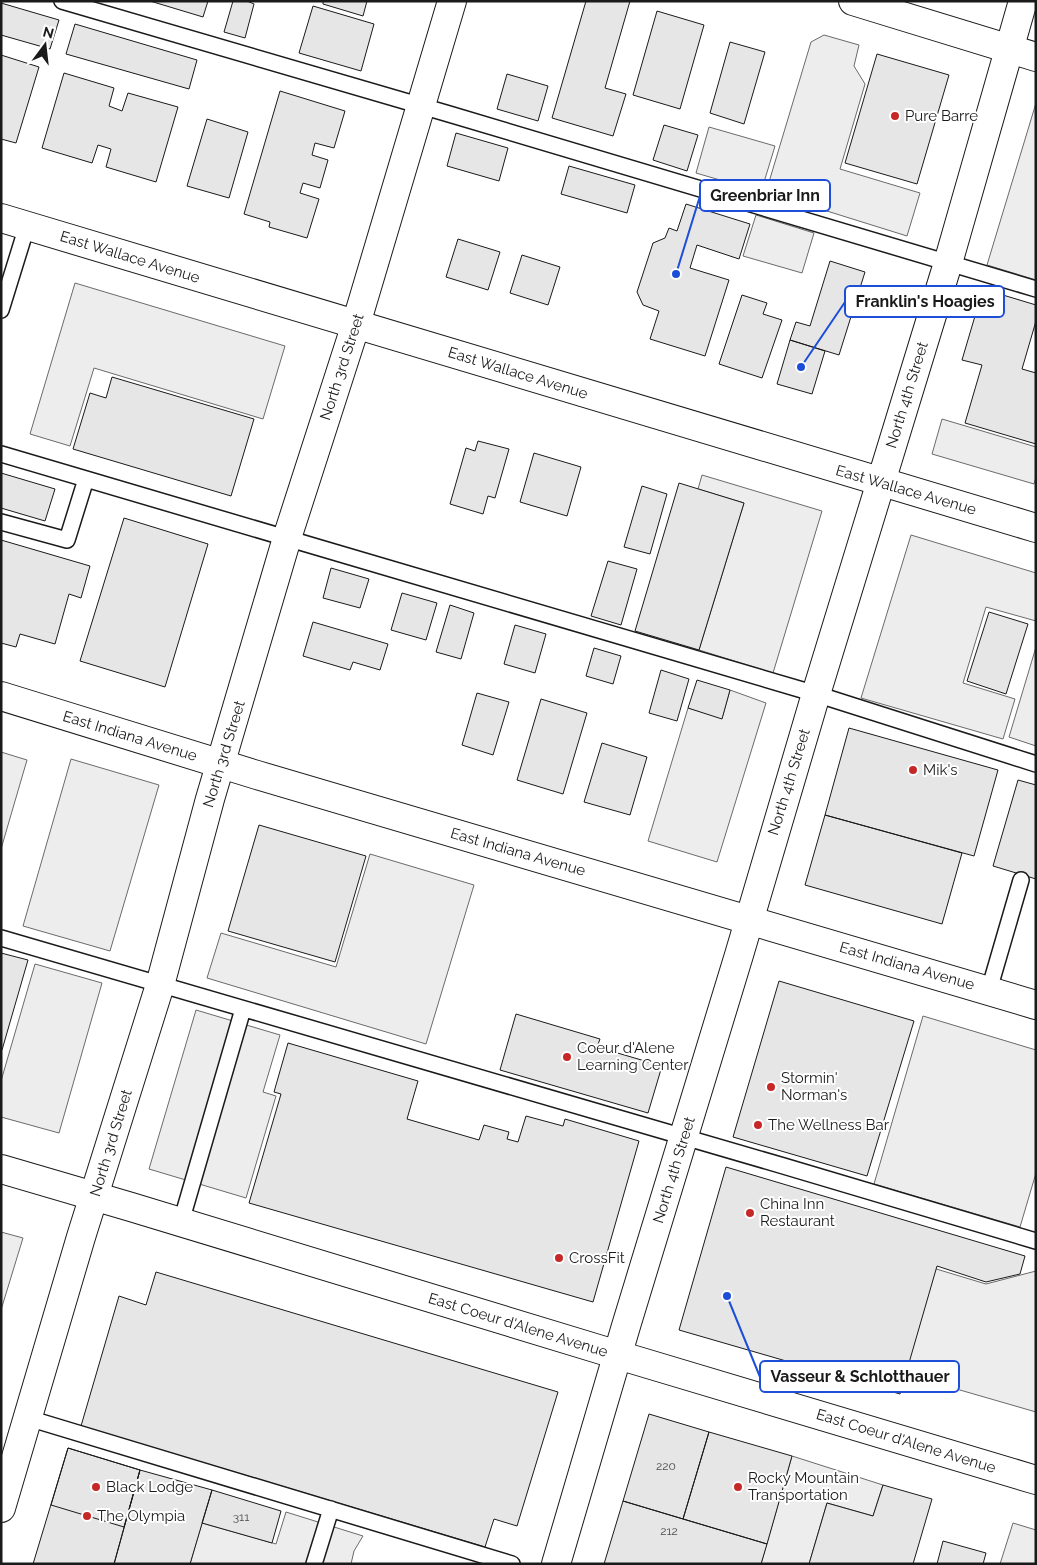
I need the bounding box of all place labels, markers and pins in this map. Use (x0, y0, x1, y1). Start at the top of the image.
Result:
place label: Pure Barre (905, 107, 978, 125)
marker: Pure Barre (889, 110, 901, 122)
callout: Greenbriar Inn (700, 180, 830, 211)
callout: Franklin's Hoagies (845, 286, 1004, 317)
place label: Mik's (923, 761, 957, 779)
marker: Mik's (907, 764, 919, 776)
place label: Coeur d'Alene Learning Center (577, 1039, 689, 1074)
marker: Coeur d'Alene Learning Center (561, 1051, 573, 1063)
place label: Stormin' Norman's (781, 1069, 847, 1104)
marker: Stormin' Norman's (765, 1081, 777, 1093)
place label: The Wellness Bar (768, 1116, 890, 1134)
marker: The Wellness Bar (752, 1119, 764, 1131)
place label: China Inn Restaurant (760, 1195, 835, 1230)
marker: China Inn Restaurant (744, 1207, 756, 1219)
place label: CrossFit (569, 1249, 625, 1267)
marker: CrossFit (553, 1252, 565, 1264)
callout: Vasseur & Schlotthauer (760, 1361, 959, 1392)
place label: Rocky Mountain Transportation (748, 1469, 859, 1504)
place label: Black Lodge (106, 1478, 193, 1496)
marker: Black Lodge (90, 1481, 102, 1493)
marker: Rocky Mountain Transportation (732, 1481, 744, 1493)
place label: The Olympia (97, 1507, 185, 1525)
marker: The Olympia (81, 1510, 93, 1522)

